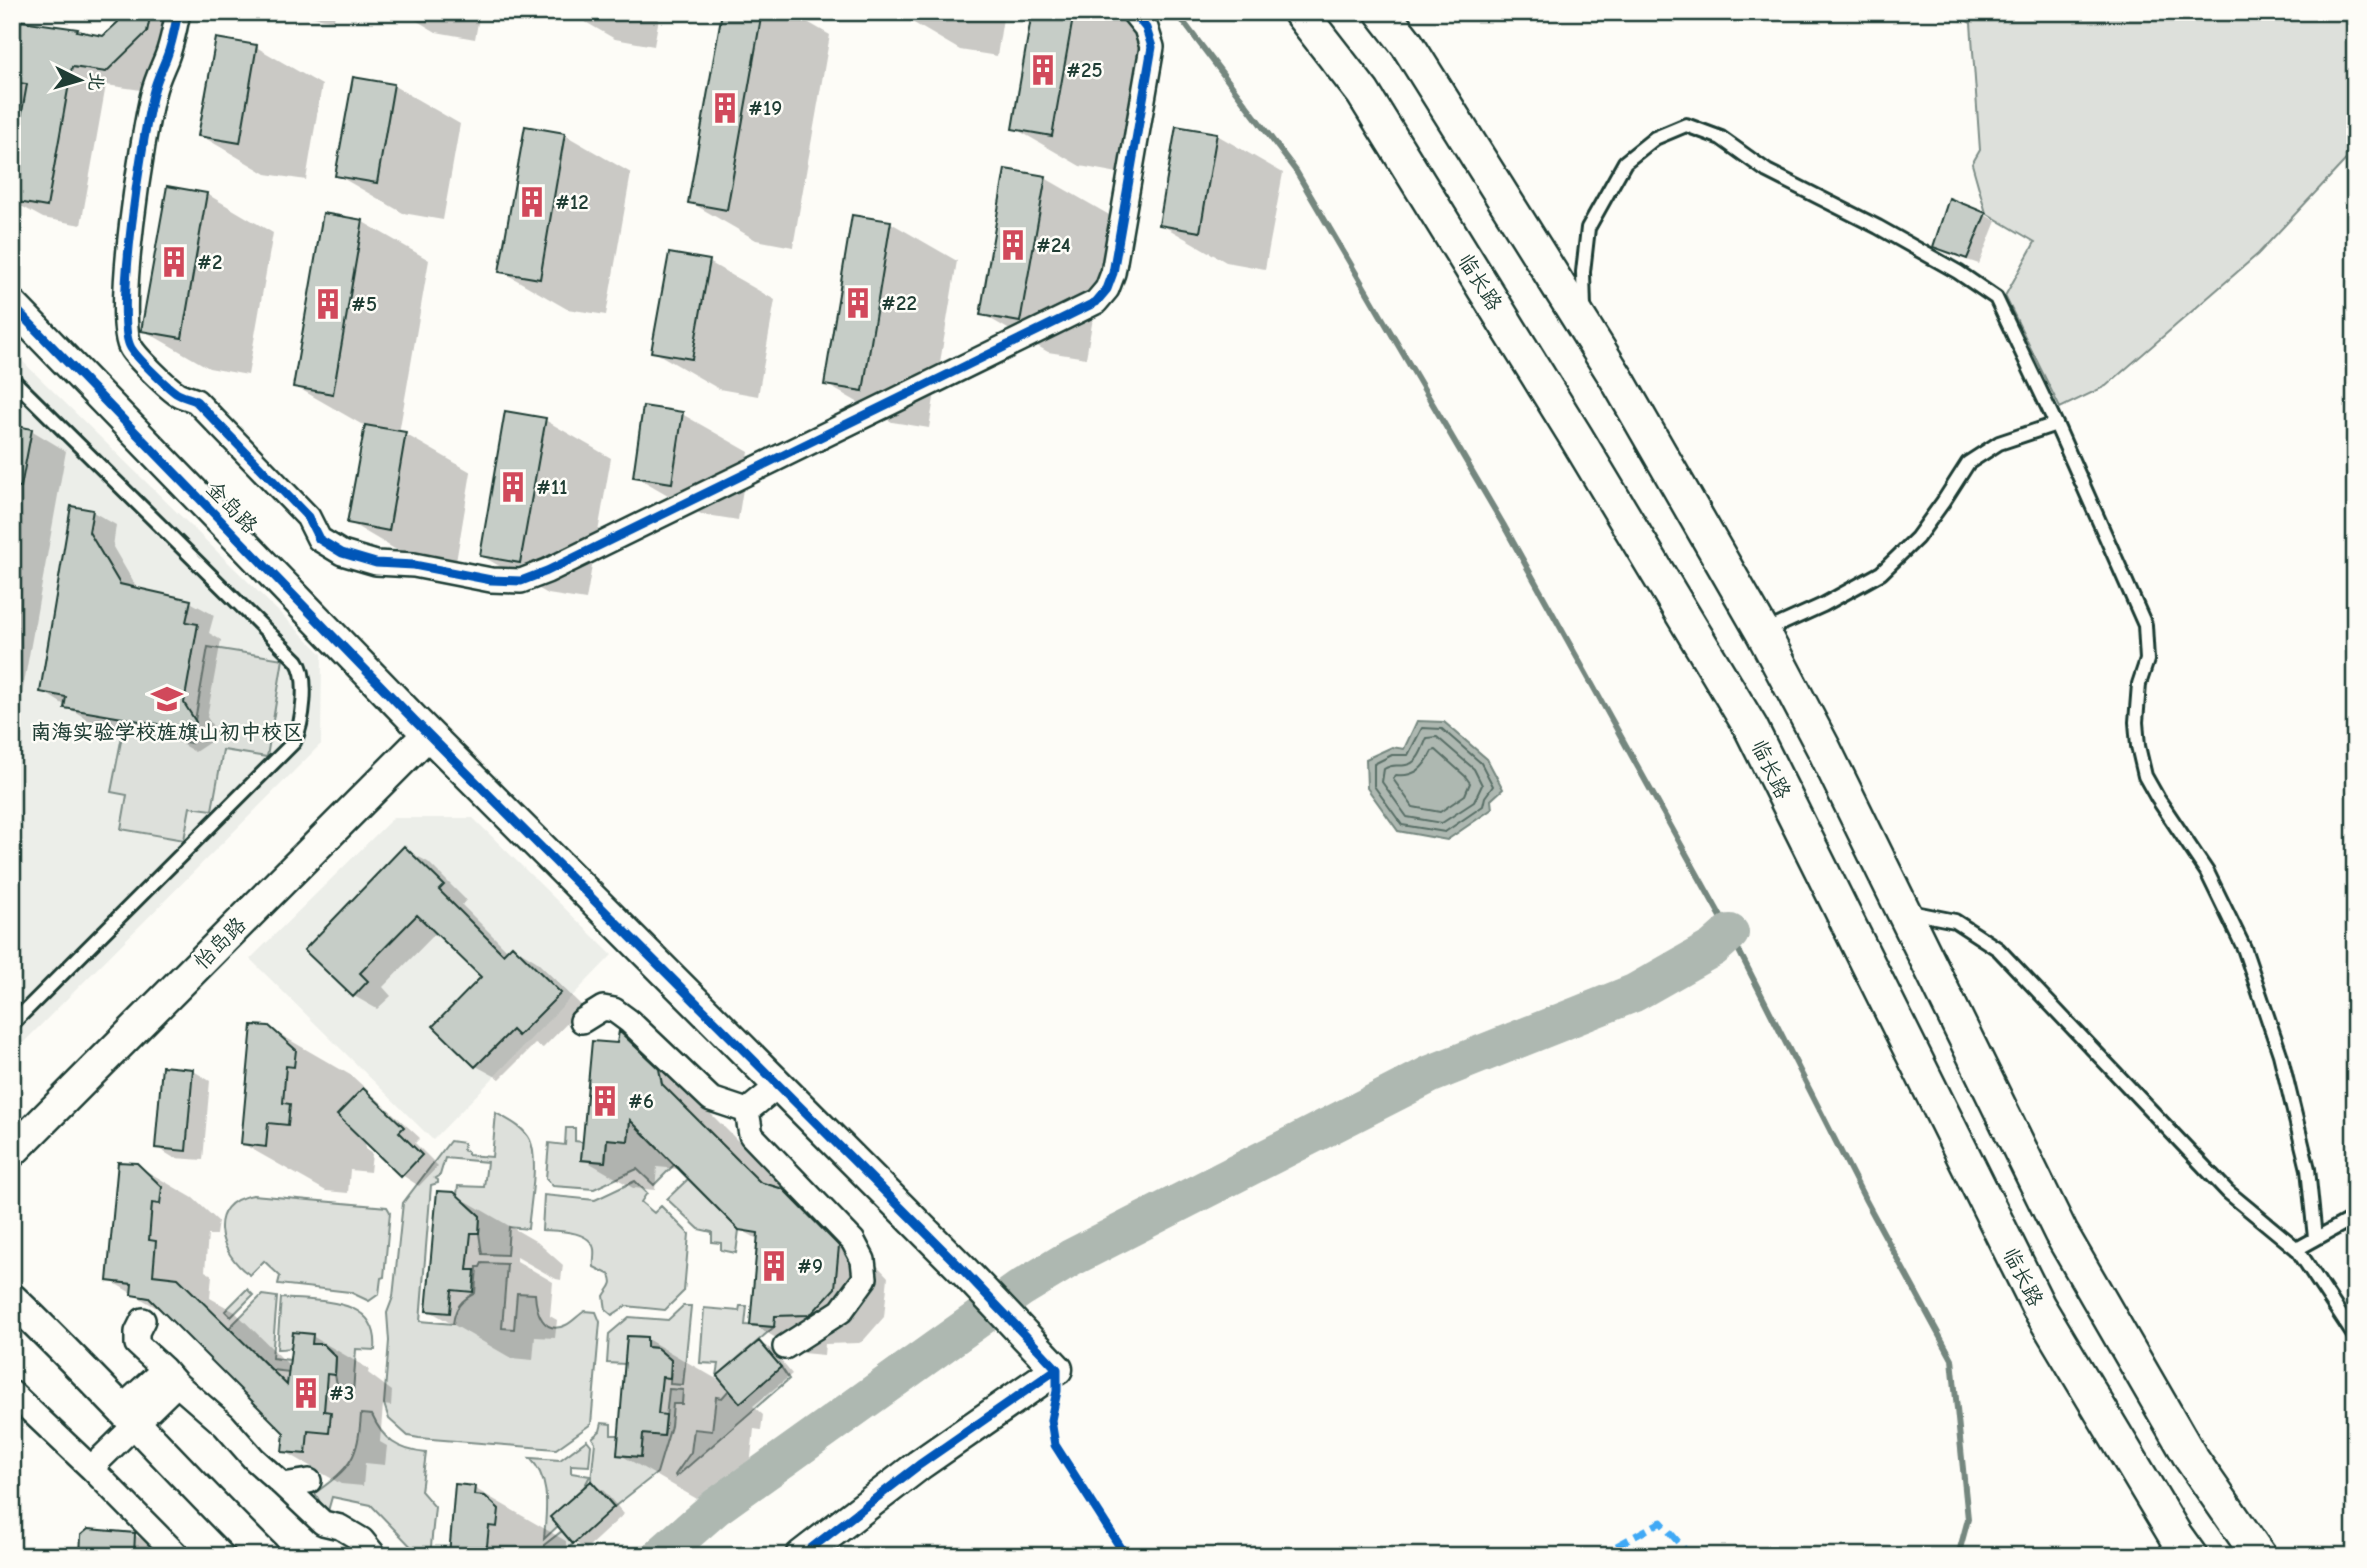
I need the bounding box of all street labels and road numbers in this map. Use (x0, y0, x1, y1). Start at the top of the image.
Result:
street label: 临长路 (1453, 249, 1507, 315)
street label: 金岛路 (201, 476, 263, 538)
street label: 临长路 (1746, 735, 1796, 803)
street label: 怡岛路 (189, 912, 251, 974)
street label: 临长路 (1998, 1243, 2048, 1311)

